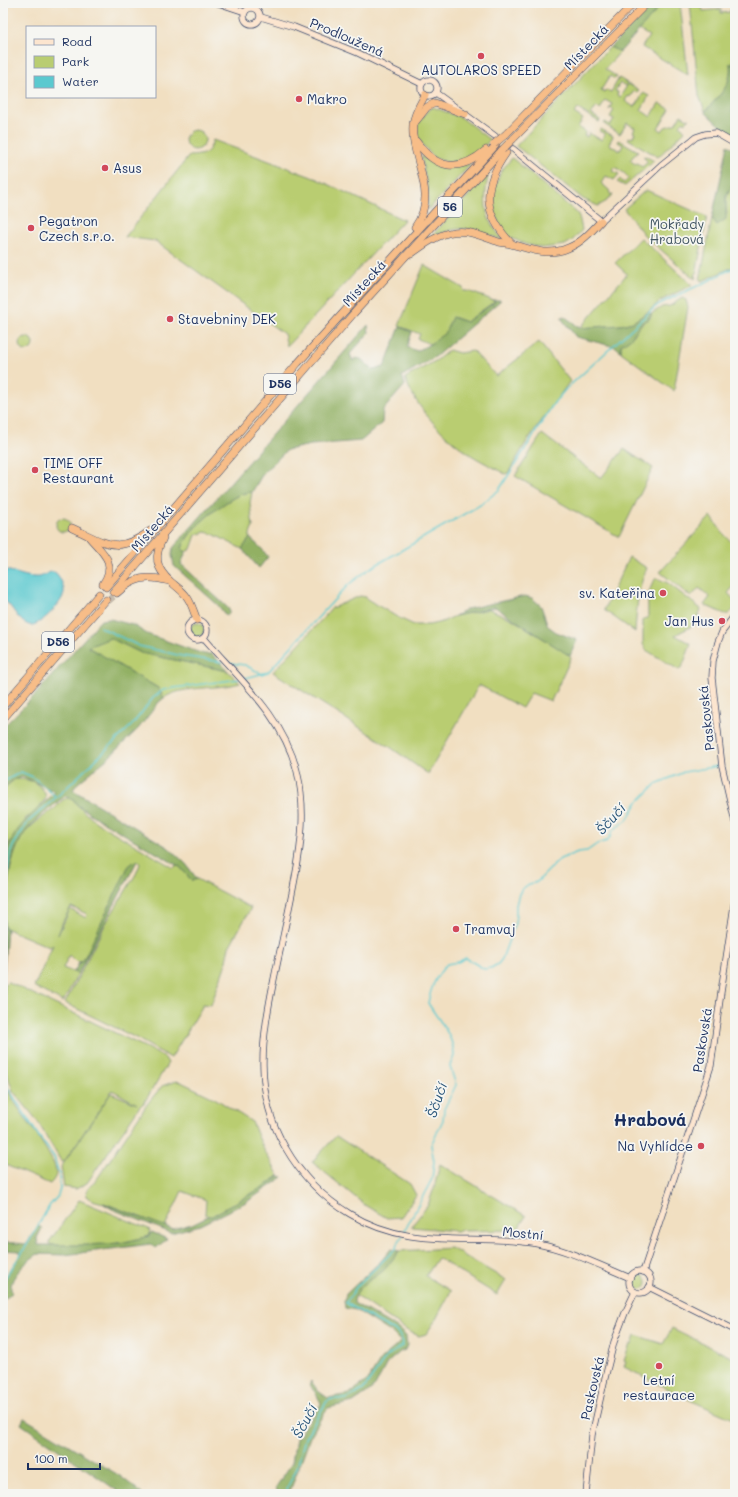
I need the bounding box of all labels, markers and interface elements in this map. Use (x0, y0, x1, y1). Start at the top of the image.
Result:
street label: Prodloužená (307, 13, 387, 60)
street label: Místecká (560, 20, 612, 73)
legend (26, 26, 156, 98)
text: Road (62, 33, 92, 49)
marker: AUTOLAROS SPEED (476, 51, 486, 61)
text: Park (62, 53, 89, 69)
place label: AUTOLAROS SPEED (421, 61, 541, 78)
text: Water (62, 73, 99, 89)
place label: Makro (307, 90, 347, 107)
marker: Makro (294, 94, 304, 104)
place label: Asus (113, 159, 142, 176)
marker: Asus (100, 163, 110, 173)
road number: 56 (438, 197, 462, 217)
place label: Pegatron Czech s.r.o. (39, 212, 115, 244)
park label: Mokřady Hrabová (650, 215, 705, 247)
marker: Pegatron Czech s.r.o. (26, 223, 36, 233)
street label: Místecká (338, 256, 389, 310)
place label: Stavebniny DEK (178, 310, 276, 327)
marker: Stavebniny DEK (165, 314, 175, 324)
road number: D56 (264, 374, 296, 394)
place label: TIME OFF Restaurant (43, 454, 114, 486)
marker: TIME OFF Restaurant (30, 465, 40, 475)
street label: Místecká (126, 501, 177, 555)
place label: sv. Kateřina (579, 584, 655, 601)
marker: sv. Kateřina (658, 588, 668, 598)
place label: Jan Hus (665, 612, 714, 629)
marker: Jan Hus (717, 616, 727, 626)
road number: D56 (42, 632, 74, 652)
street label: Paskovská (694, 685, 717, 751)
water label: Ščučí (591, 798, 630, 839)
place label: Tramvaj (464, 920, 516, 937)
marker: Tramvaj (451, 924, 461, 934)
street label: Paskovská (688, 1006, 715, 1073)
water label: Ščučí (422, 1079, 452, 1120)
district label: Hrabová (613, 1108, 687, 1130)
place label: Na Vyhlídce (617, 1137, 693, 1154)
marker: Na Vyhlídce (696, 1141, 706, 1151)
street label: Mostní (502, 1222, 545, 1243)
street label: Paskovská (576, 1354, 607, 1422)
marker: Letní restaurace (654, 1361, 664, 1371)
place label: Letní restaurace (623, 1371, 695, 1403)
water label: Ščučí (288, 1400, 322, 1441)
scale bar (28, 1445, 100, 1471)
text: 100 m (34, 1450, 68, 1466)

